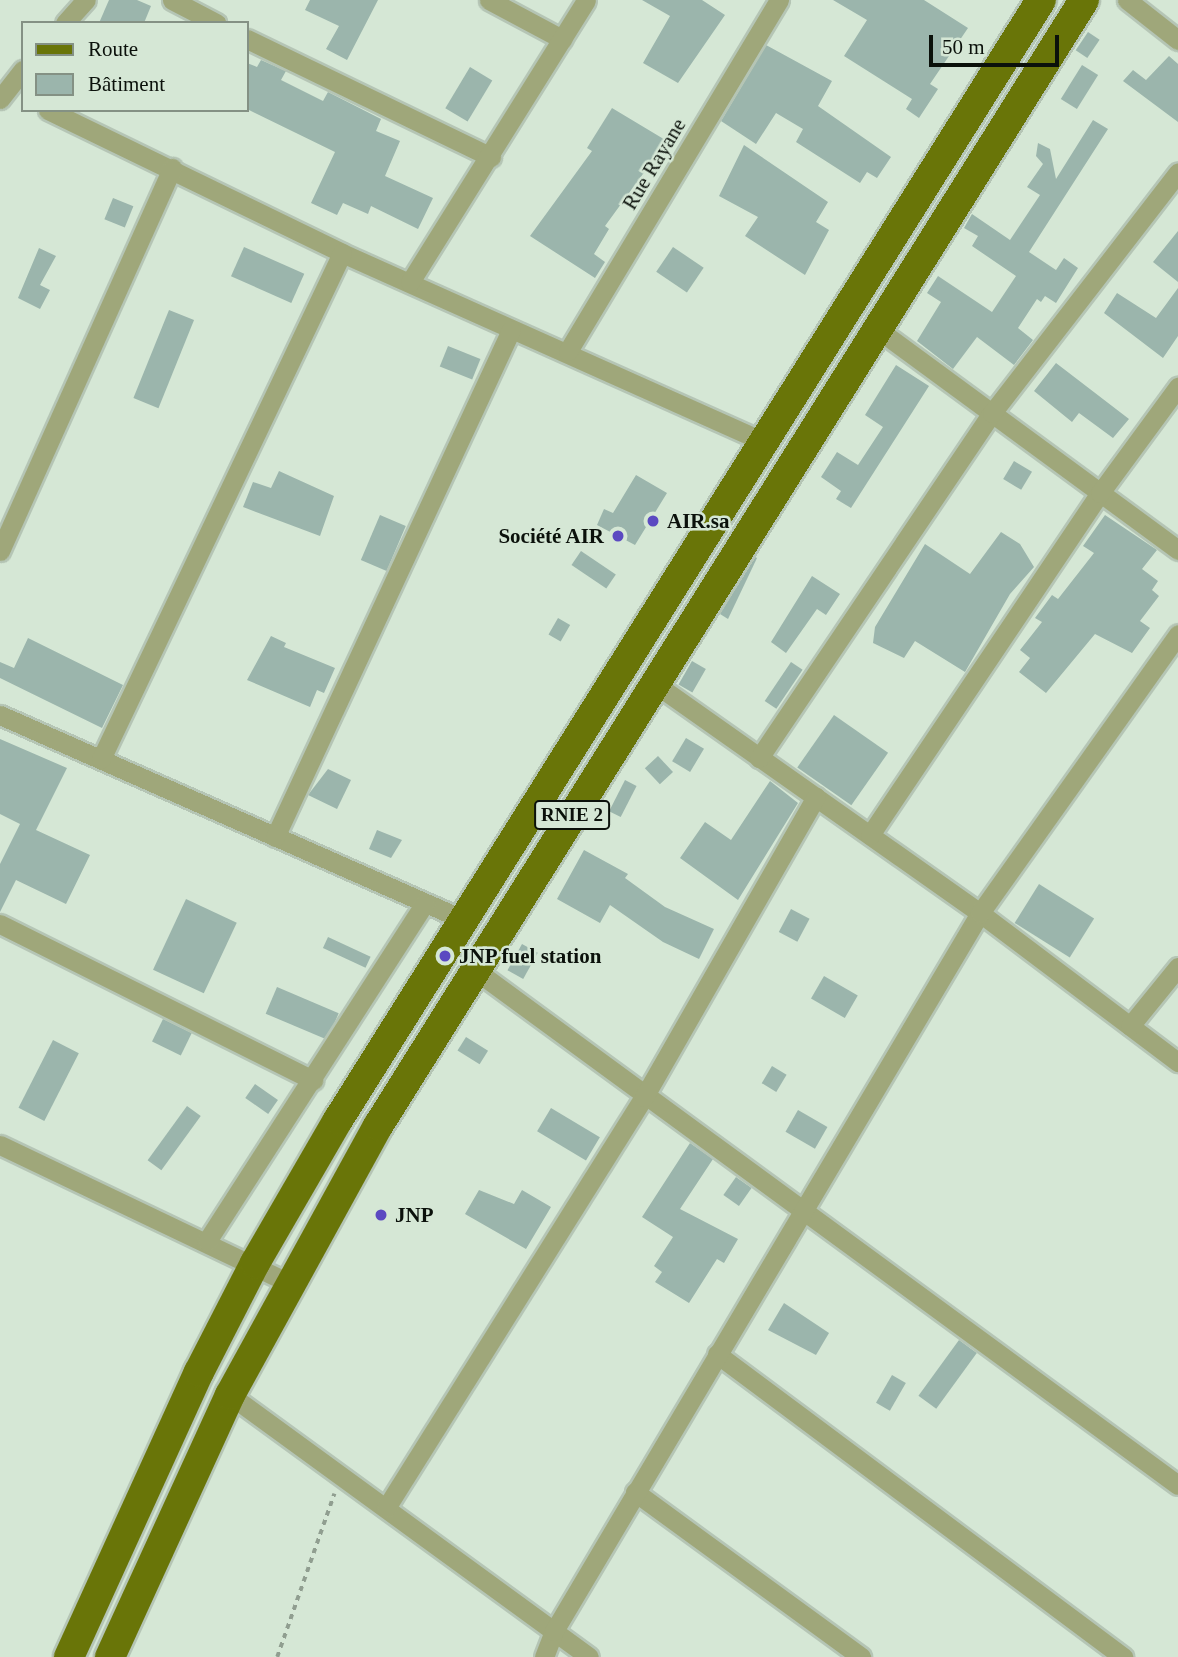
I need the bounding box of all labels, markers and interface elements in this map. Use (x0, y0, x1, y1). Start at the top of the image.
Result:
legend (21, 21, 248, 112)
scale bar (933, 21, 1062, 65)
text: 50 m (942, 35, 985, 59)
text: Route (88, 37, 138, 61)
text: Bâtiment (88, 72, 165, 96)
street label: Rue Rayane (617, 114, 691, 214)
place label: AIR.sa (667, 508, 729, 534)
marker: AIR.sa (645, 513, 661, 529)
place label: Société AIR (497, 523, 604, 549)
marker: Société AIR (610, 528, 626, 544)
road number: RNIE 2 (534, 800, 610, 830)
place label: JNP fuel station (459, 943, 602, 969)
marker: JNP fuel station (437, 948, 453, 964)
place label: JNP (395, 1202, 433, 1228)
marker: JNP (373, 1207, 389, 1223)

